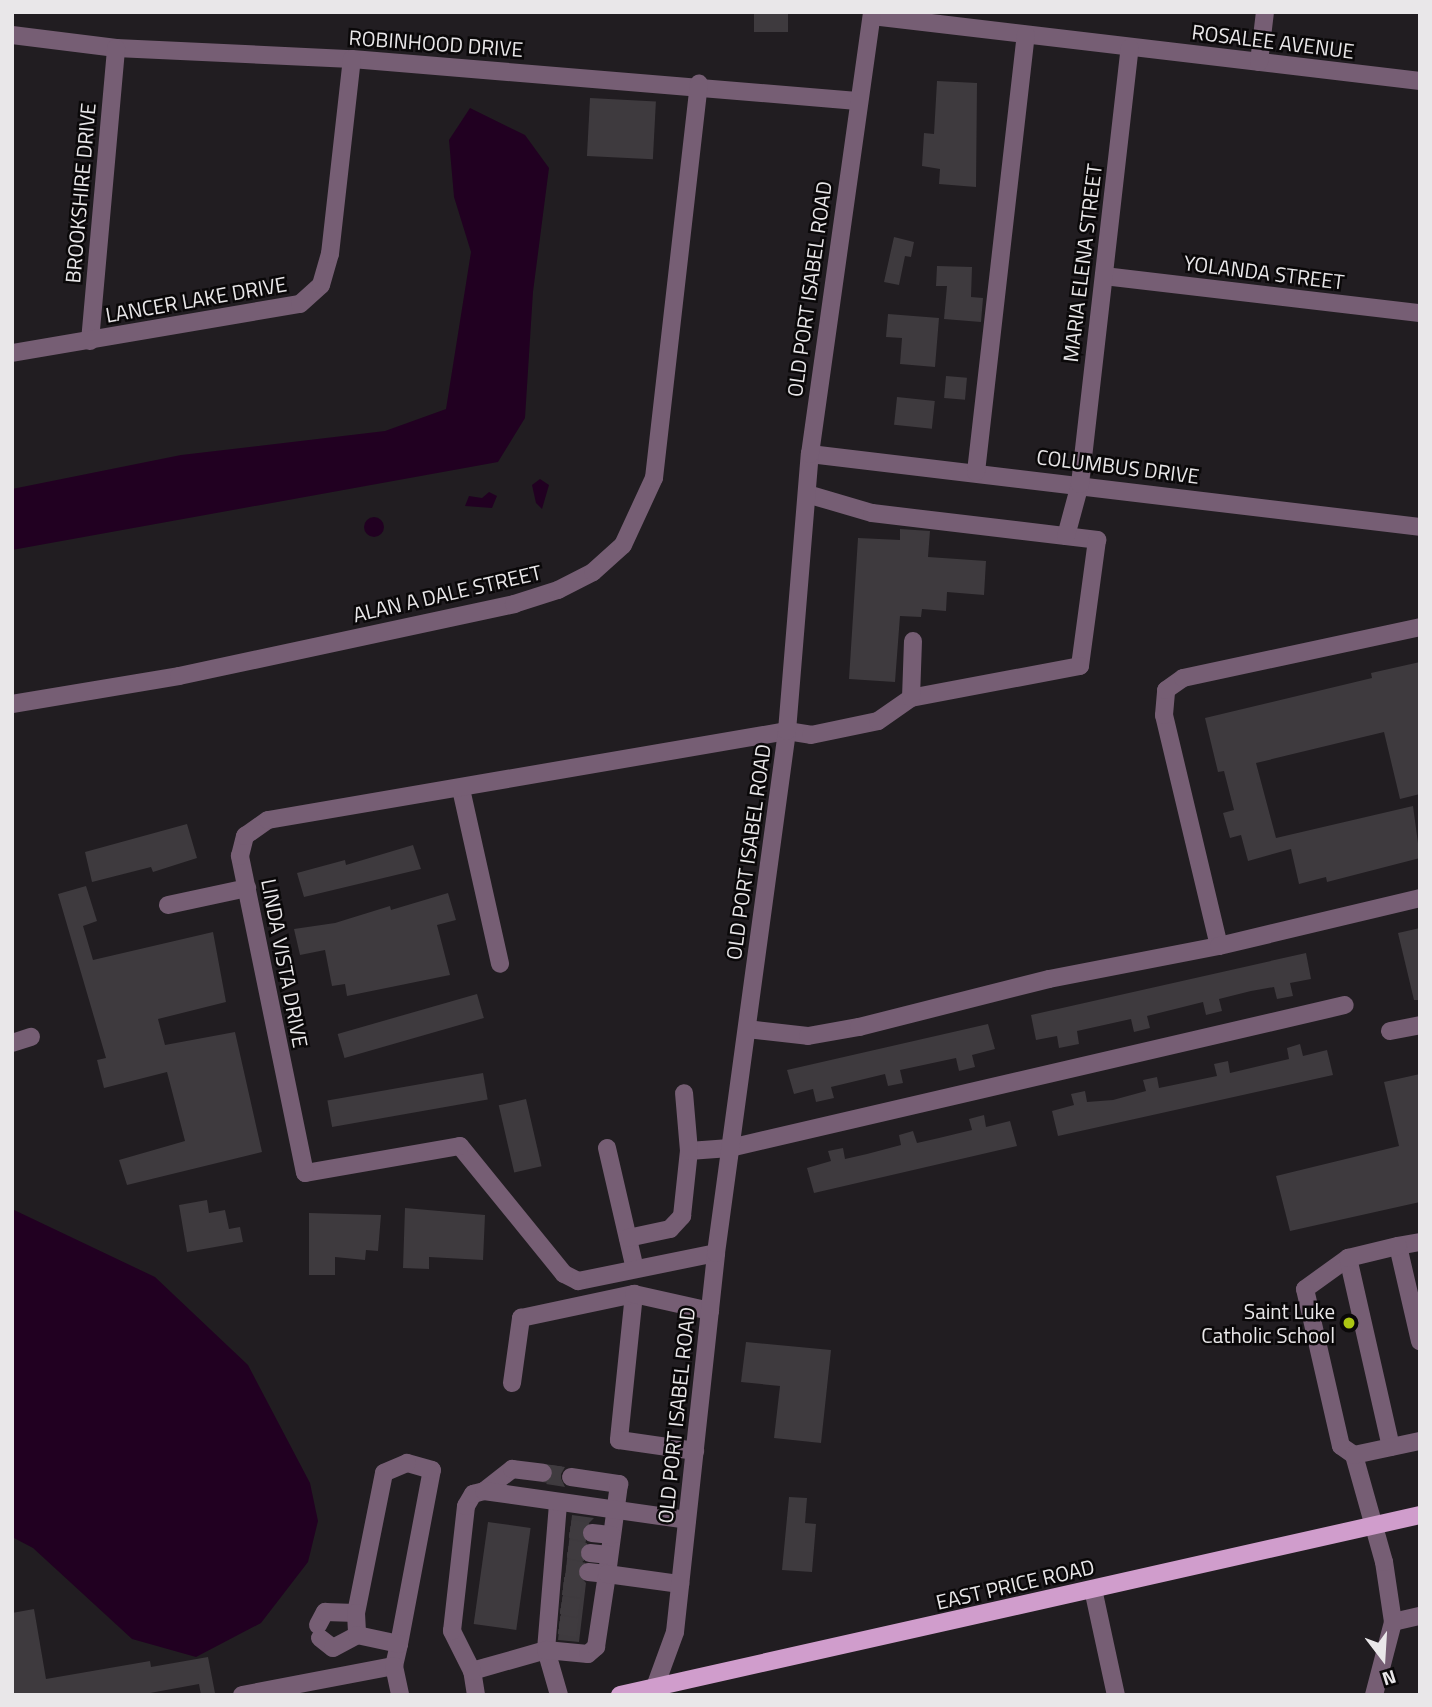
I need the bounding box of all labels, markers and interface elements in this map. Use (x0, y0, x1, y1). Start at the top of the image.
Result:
street label: ROSALEE AVENUE (1190, 19, 1356, 63)
street label: ROBINHOOD DRIVE (348, 24, 524, 62)
street label: BROOKSHIRE DRIVE (60, 102, 100, 284)
street label: MARIA ELENA STREET (1057, 162, 1107, 364)
street label: OLD PORT ISABEL ROAD (781, 180, 837, 398)
street label: YOLANDA STREET (1182, 250, 1346, 294)
street label: LANCER LAKE DRIVE (103, 271, 289, 327)
street label: COLUMBUS DRIVE (1035, 444, 1201, 488)
street label: ALAN A DALE STREET (350, 559, 544, 627)
street label: OLD PORT ISABEL ROAD (720, 743, 776, 961)
street label: LINDA VISTA DRIVE (256, 877, 314, 1049)
place label: Saint Luke Catholic School (1201, 1298, 1335, 1348)
street label: OLD PORT ISABEL ROAD (652, 1306, 700, 1524)
marker: Saint Luke Catholic School (1341, 1315, 1357, 1331)
street label: EAST PRICE ROAD (933, 1554, 1097, 1614)
north arrow (1348, 1623, 1418, 1693)
text: N (1379, 1663, 1400, 1694)

